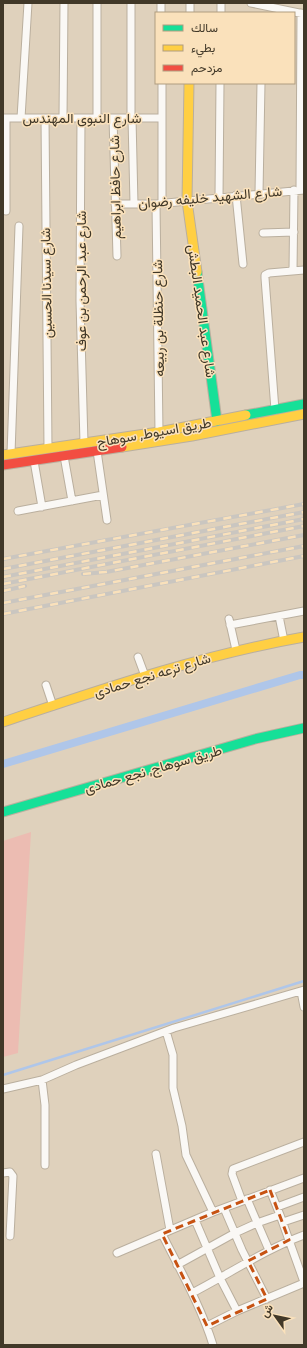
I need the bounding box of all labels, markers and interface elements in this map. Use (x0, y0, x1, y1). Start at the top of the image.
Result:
legend (155, 12, 295, 84)
text: سالك (191, 21, 218, 35)
text: بطيء (191, 41, 215, 58)
text: مزدحم (191, 61, 222, 76)
street label: شارع النبوى المهندس (22, 110, 142, 129)
street label: شارع حافظ ابراهيم (106, 135, 127, 239)
street label: شارع الشهيد خليفه رضوان (137, 183, 283, 214)
street label: شارع عبد الرحمن بن عوف (73, 211, 92, 351)
street label: شارع سيدنا الحسين (37, 228, 58, 338)
street label: شارع عبد الحميد البطش (182, 243, 219, 379)
street label: شارع حنظلة بن ربيعه (149, 259, 170, 377)
street label: طريق اسيوط, سوهاج (95, 414, 213, 453)
street label: شارع ترعه نجع حمادى (92, 650, 213, 703)
street label: طريق سوهاج, نجع حمادى (82, 742, 225, 799)
north arrow (255, 1296, 295, 1336)
text: ش (258, 1302, 276, 1320)

